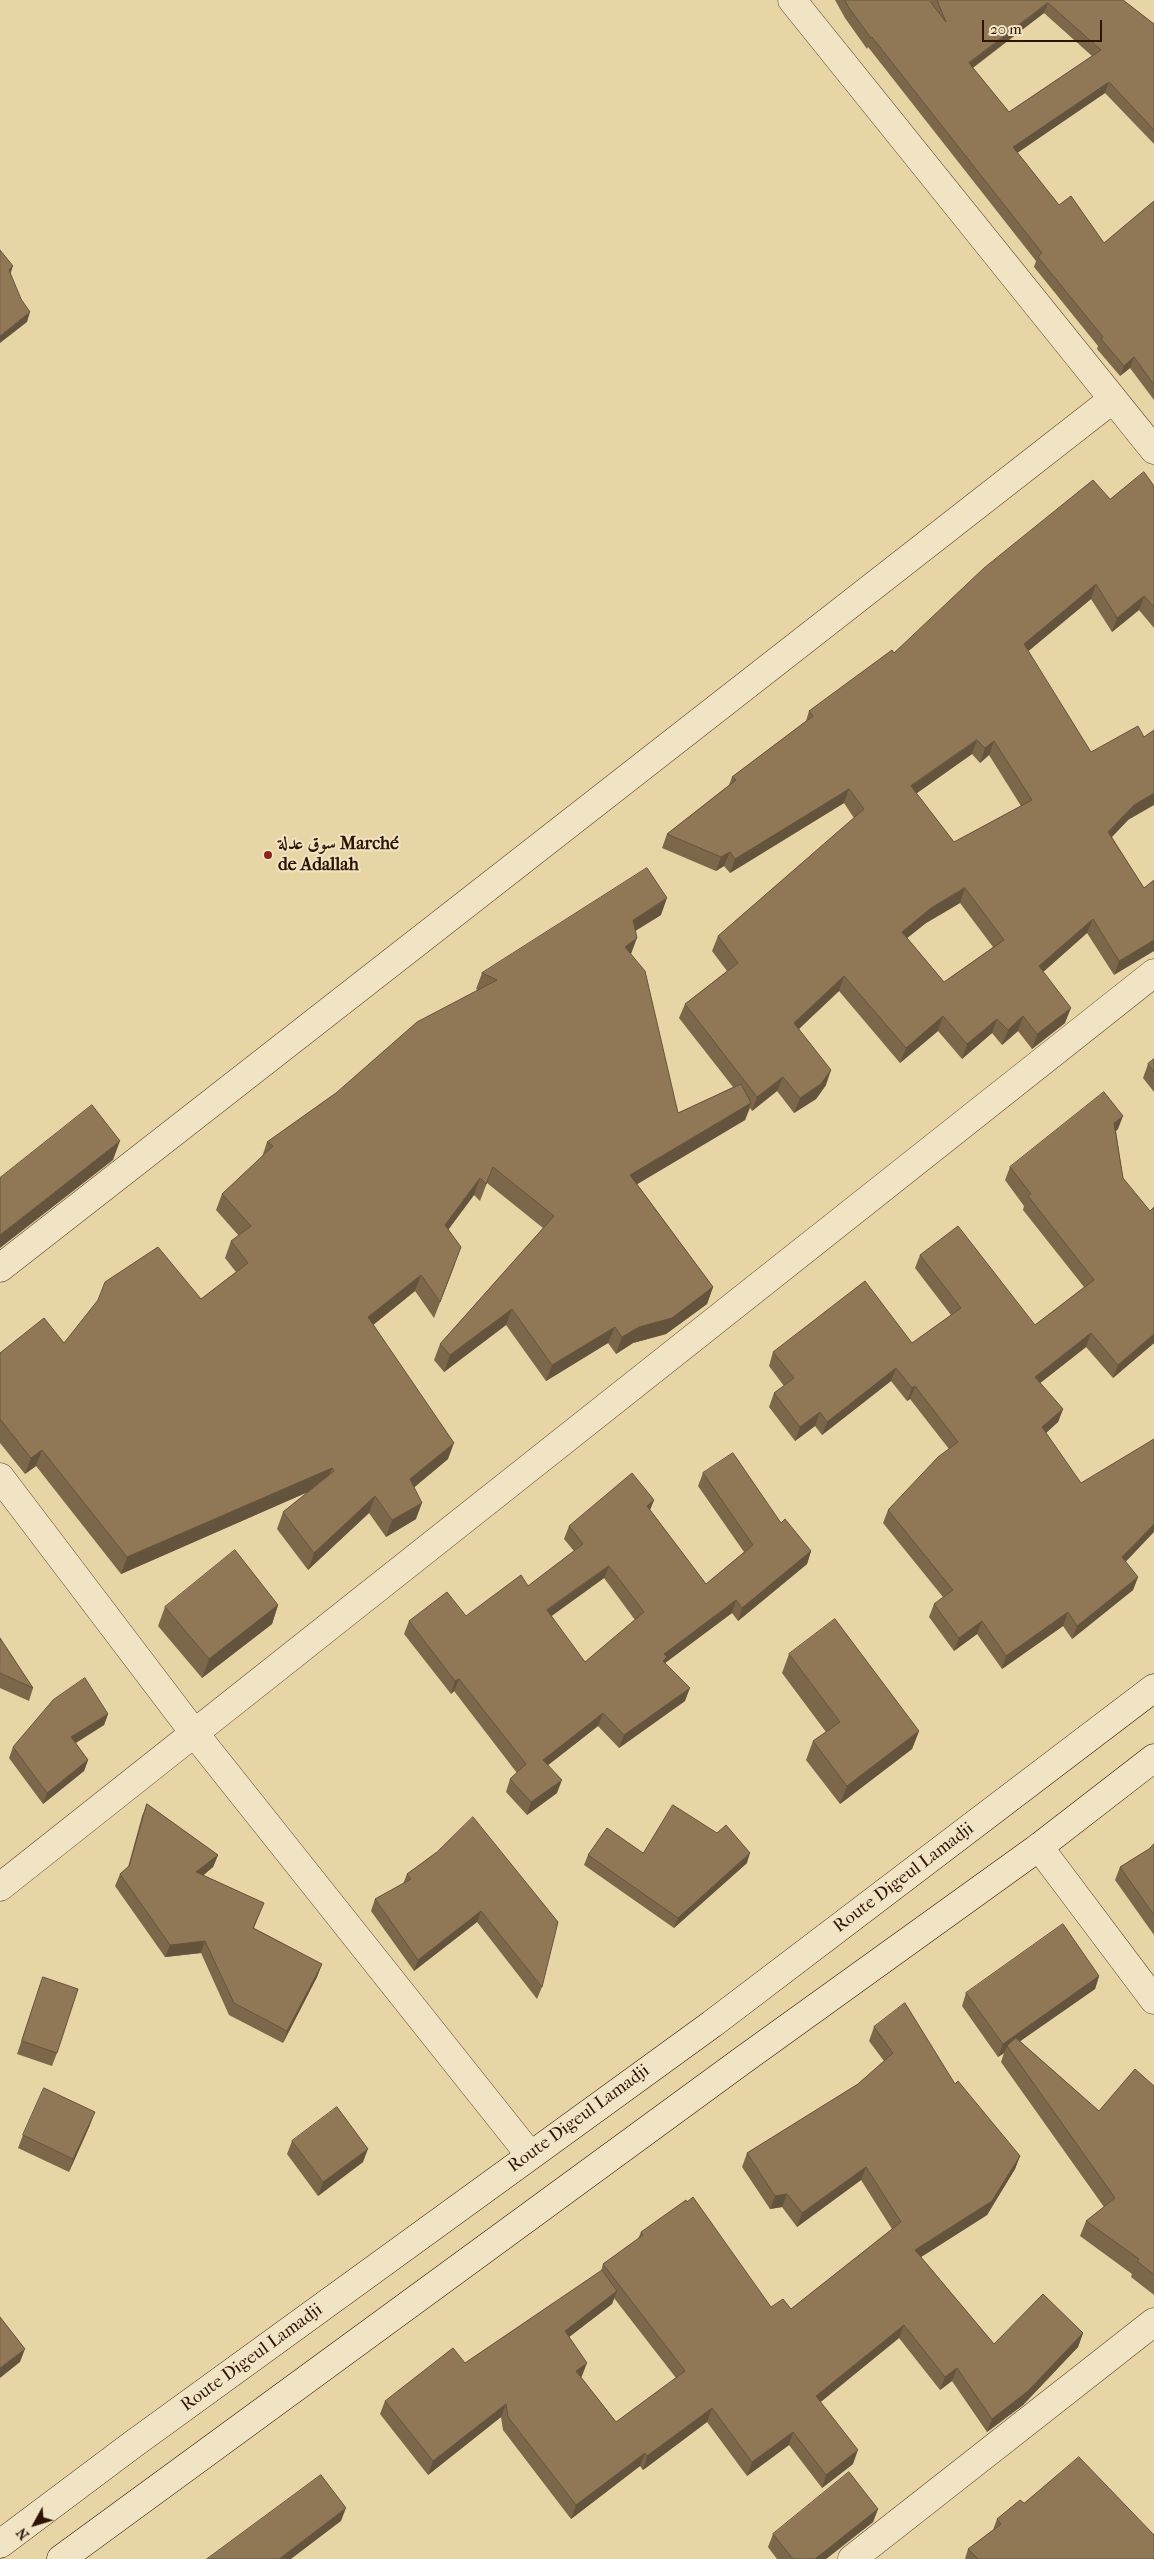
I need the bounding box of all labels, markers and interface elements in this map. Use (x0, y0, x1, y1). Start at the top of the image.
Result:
scale bar (984, 10, 1104, 42)
text: 20 m (990, 20, 1022, 38)
place label: سوق عدلة Marché de Adallah (278, 834, 399, 876)
marker: سوق عدلة Marché de Adallah (262, 849, 274, 861)
street label: Route Digeul Lamadji (830, 1818, 978, 1938)
street label: Route Digeul Lamadji (504, 2060, 654, 2178)
street label: Route Digeul Lamadji (177, 2299, 327, 2417)
north arrow (10, 2499, 60, 2549)
text: N (13, 2524, 33, 2543)

